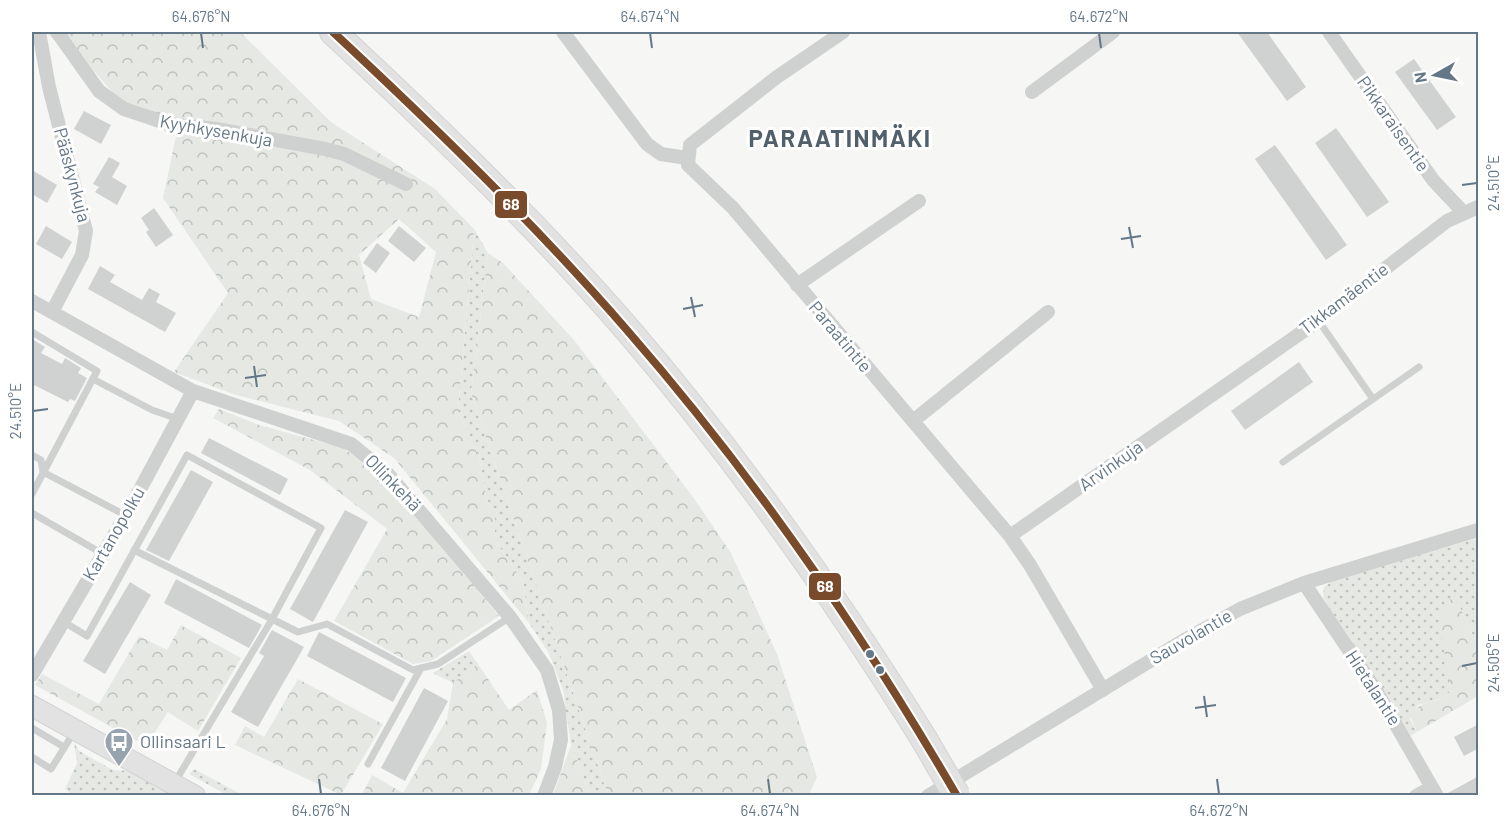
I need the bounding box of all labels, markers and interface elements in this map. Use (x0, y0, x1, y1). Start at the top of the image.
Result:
text: 64.676°N (172, 7, 230, 25)
text: 64.674°N (620, 7, 680, 25)
text: 64.672°N (1070, 7, 1128, 25)
north arrow (1405, 45, 1465, 105)
text: N (1409, 71, 1430, 84)
street label: Pikkaraisentie (1353, 72, 1435, 175)
street label: Kyyhkysenkuja (158, 109, 274, 151)
district label: PARAATINMÄKI (748, 123, 932, 152)
street label: Pääskynkuja (50, 125, 96, 224)
text: 24.510°E (1484, 155, 1502, 211)
line badge: 68 (494, 190, 528, 219)
text: 68 (502, 194, 520, 213)
street label: Tikkamäentie (1295, 258, 1392, 339)
street label: Paraatintie (805, 296, 877, 376)
text: 24.510°E (6, 383, 24, 439)
street label: Arvinkuja (1074, 435, 1147, 495)
street label: Ollinkehä (361, 449, 426, 515)
street label: Kartanopolku (77, 483, 149, 584)
line badge: 68 (808, 572, 842, 601)
text: 68 (816, 576, 834, 595)
street label: Sauvolantie (1146, 604, 1235, 668)
text: 24.505°E (1484, 633, 1502, 693)
street label: Hietalantie (1341, 646, 1406, 729)
unlabelled marker (864, 648, 876, 660)
unlabelled marker (874, 664, 886, 676)
bus stop icon: Ollinsaari L (103, 726, 135, 768)
place label: Ollinsaari L (140, 730, 226, 752)
text: 64.676°N (292, 801, 350, 819)
text: 64.674°N (740, 801, 800, 819)
text: 64.672°N (1190, 801, 1248, 819)

